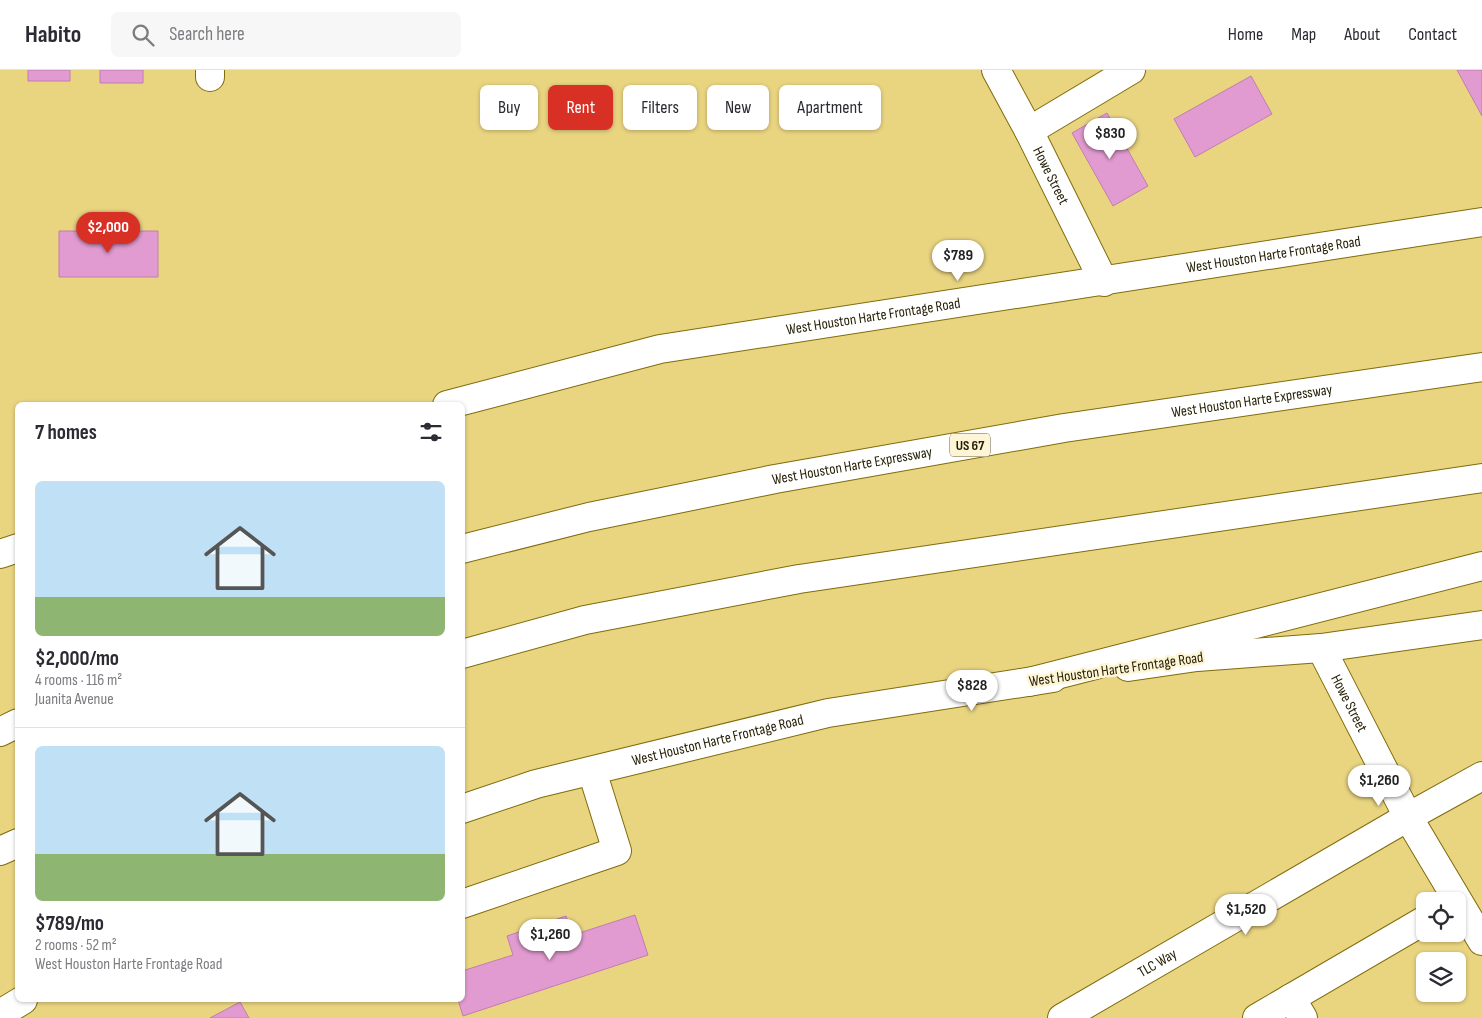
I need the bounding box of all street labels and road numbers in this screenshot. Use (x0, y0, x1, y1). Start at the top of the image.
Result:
street label: Howe Street (1028, 144, 1073, 208)
street label: West Houston Harte Frontage Road (1185, 232, 1362, 278)
street label: West Houston Harte Frontage Road (785, 294, 962, 339)
street label: West Houston Harte Expressway (1170, 380, 1334, 422)
road number: US 67 (950, 434, 990, 456)
street label: West Houston Harte Expressway (771, 442, 934, 489)
street label: West Houston Harte Frontage Road (1028, 648, 1204, 691)
street label: Howe Street (1326, 671, 1372, 736)
street label: West Houston Harte Frontage Road (630, 710, 805, 770)
street label: TLC Way (1134, 944, 1180, 982)

